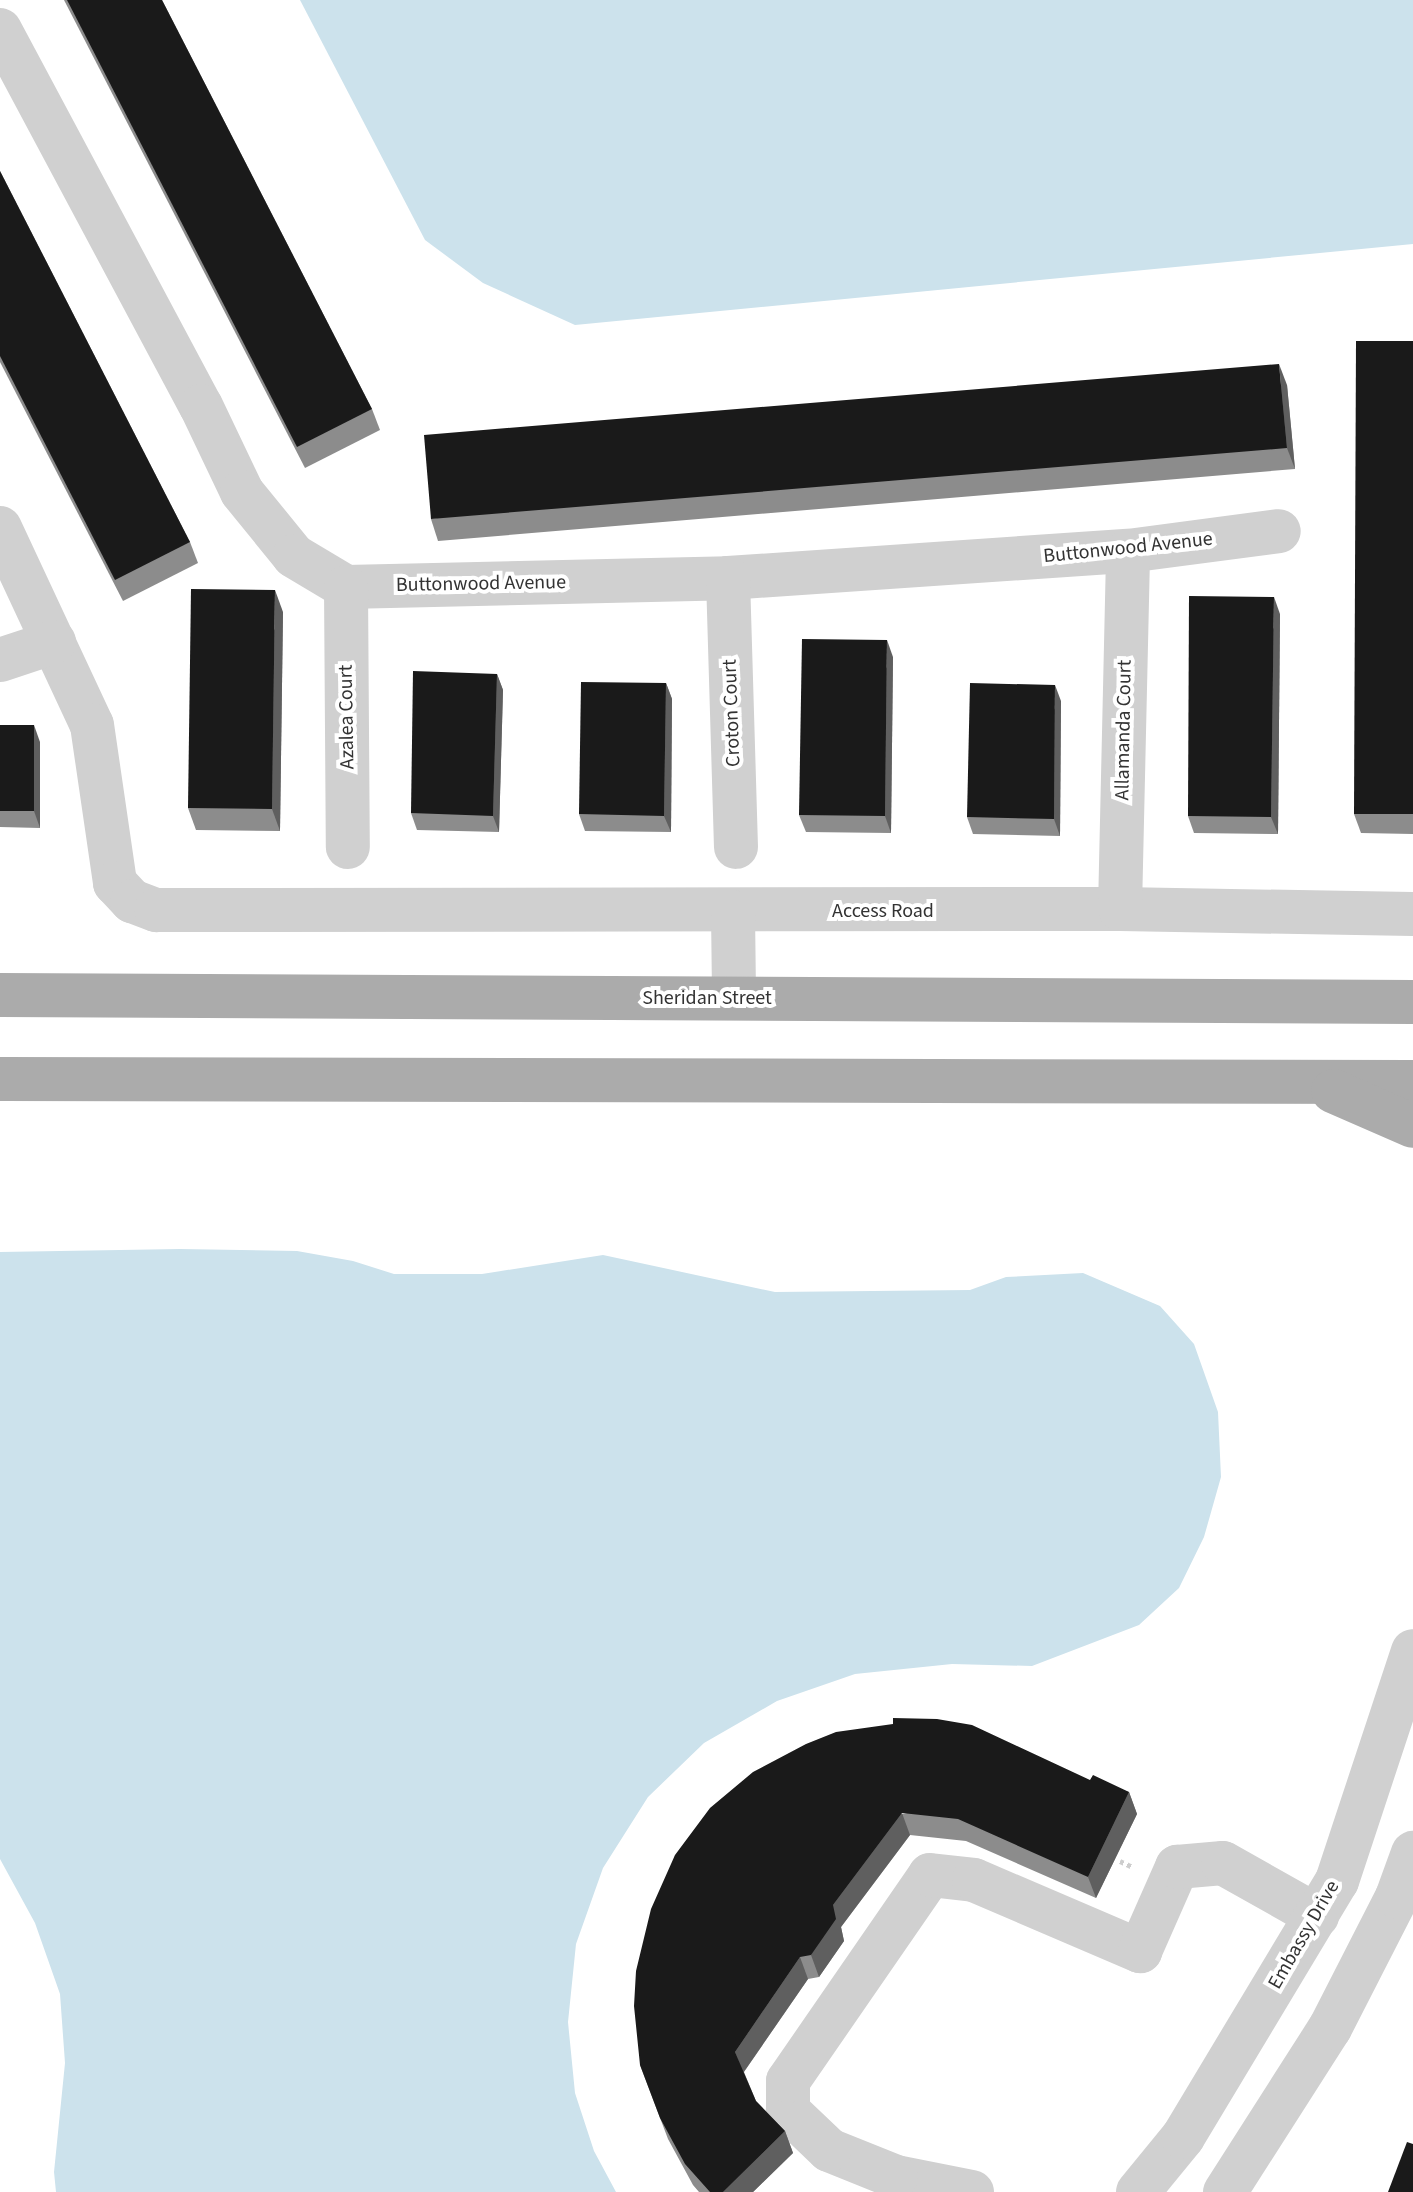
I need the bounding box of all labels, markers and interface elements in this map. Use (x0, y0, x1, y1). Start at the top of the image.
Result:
street label: Buttonwood Avenue (1042, 527, 1214, 569)
street label: Buttonwood Avenue (396, 571, 566, 597)
street label: Croton Court (718, 659, 746, 767)
street label: Allamanda Court (1111, 659, 1137, 801)
street label: Azalea Court (334, 664, 360, 770)
street label: Access Road (832, 899, 934, 923)
street label: Sheridan Street (642, 986, 772, 1010)
street label: Embassy Drive (1263, 1876, 1345, 1994)

